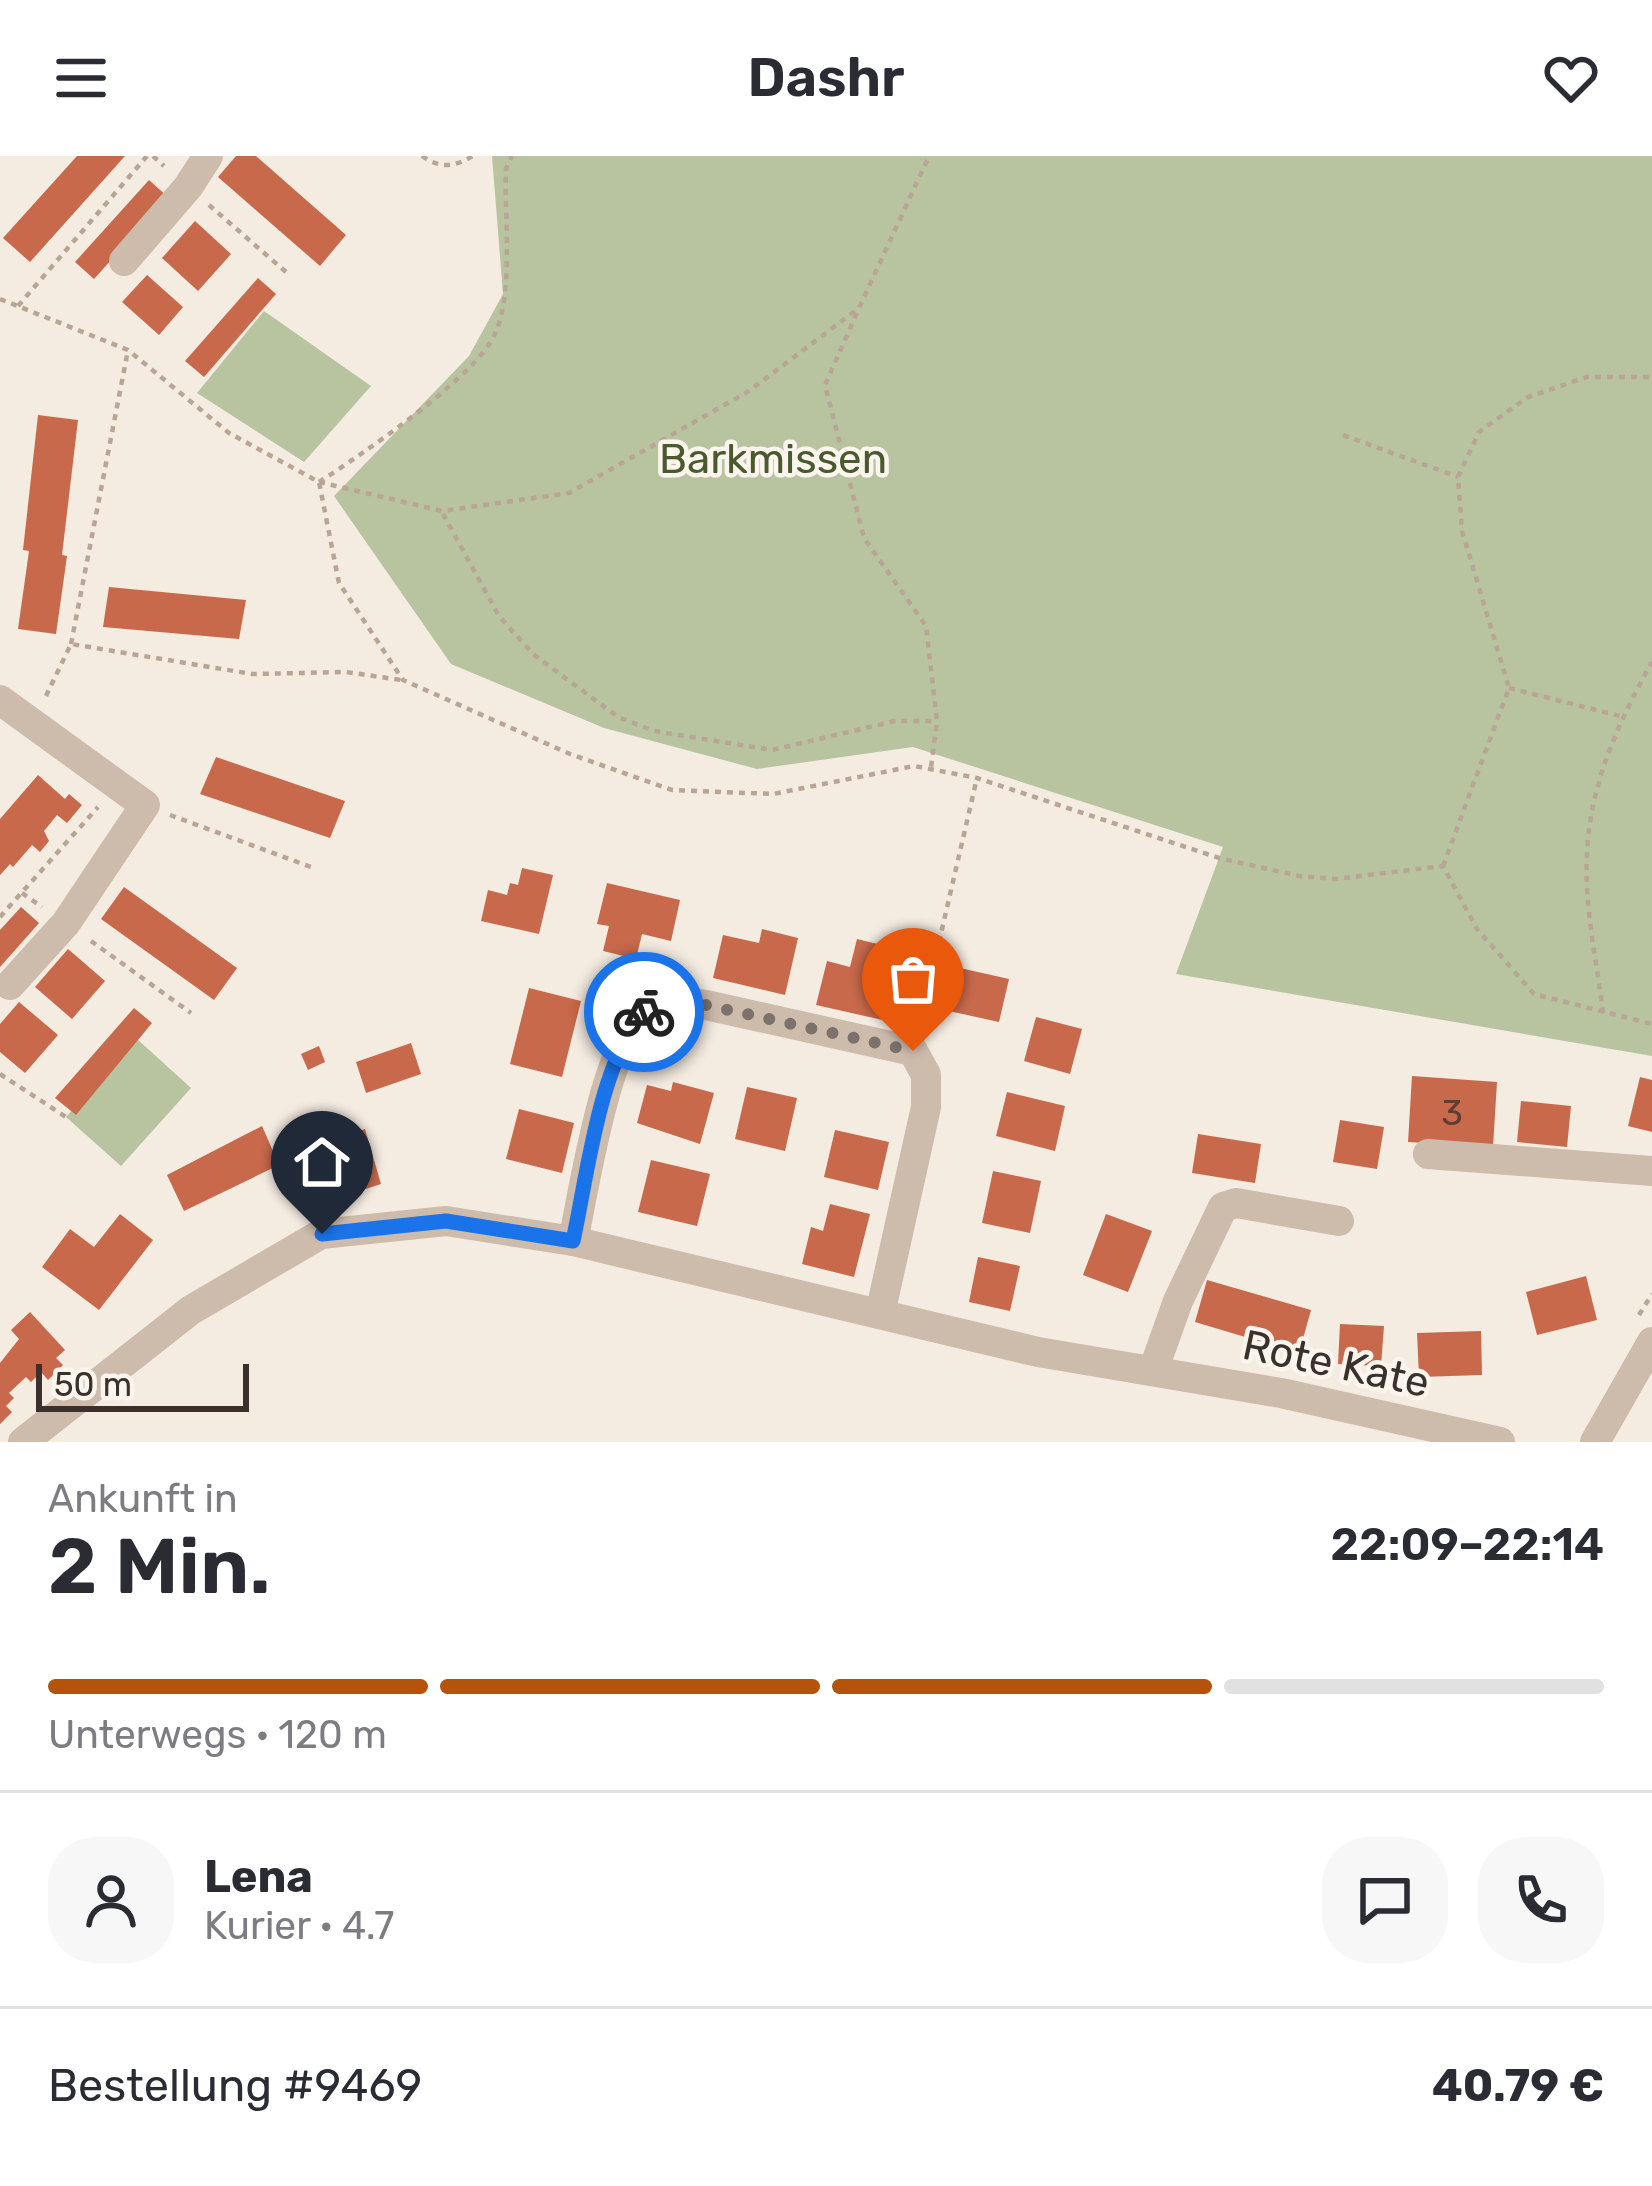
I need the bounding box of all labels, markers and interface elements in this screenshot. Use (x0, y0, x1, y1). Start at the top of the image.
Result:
icon: menu (48, 45, 114, 111)
icon: heart (1538, 45, 1604, 111)
text: Dashr (748, 46, 904, 110)
park label: Barkmissen (659, 434, 887, 484)
pin (862, 928, 964, 1051)
icon: bag (880, 946, 946, 1012)
courier (584, 952, 704, 1072)
icon: bike (611, 979, 677, 1045)
house number: 3 (1441, 1091, 1463, 1134)
pin (271, 1111, 373, 1234)
icon: home (289, 1129, 355, 1195)
street label: Rote Kate (1238, 1320, 1434, 1408)
scale bar (36, 1358, 249, 1411)
text: 50 m (54, 1365, 132, 1404)
text: Ankunft in (48, 1476, 238, 1522)
text: 22:09–22:14 (1331, 1518, 1604, 1571)
text: 2 Min. (48, 1520, 271, 1613)
text: Unterwegs · 120 m (48, 1712, 387, 1758)
button: person (48, 1837, 174, 1963)
button: chat (1322, 1837, 1448, 1963)
button: phone (1478, 1837, 1604, 1963)
text: Lena (204, 1850, 313, 1903)
text: Kurier · 4.7 (204, 1903, 394, 1949)
text: Bestellung #9469 (48, 2059, 422, 2112)
text: 40.79 € (1432, 2059, 1604, 2112)

